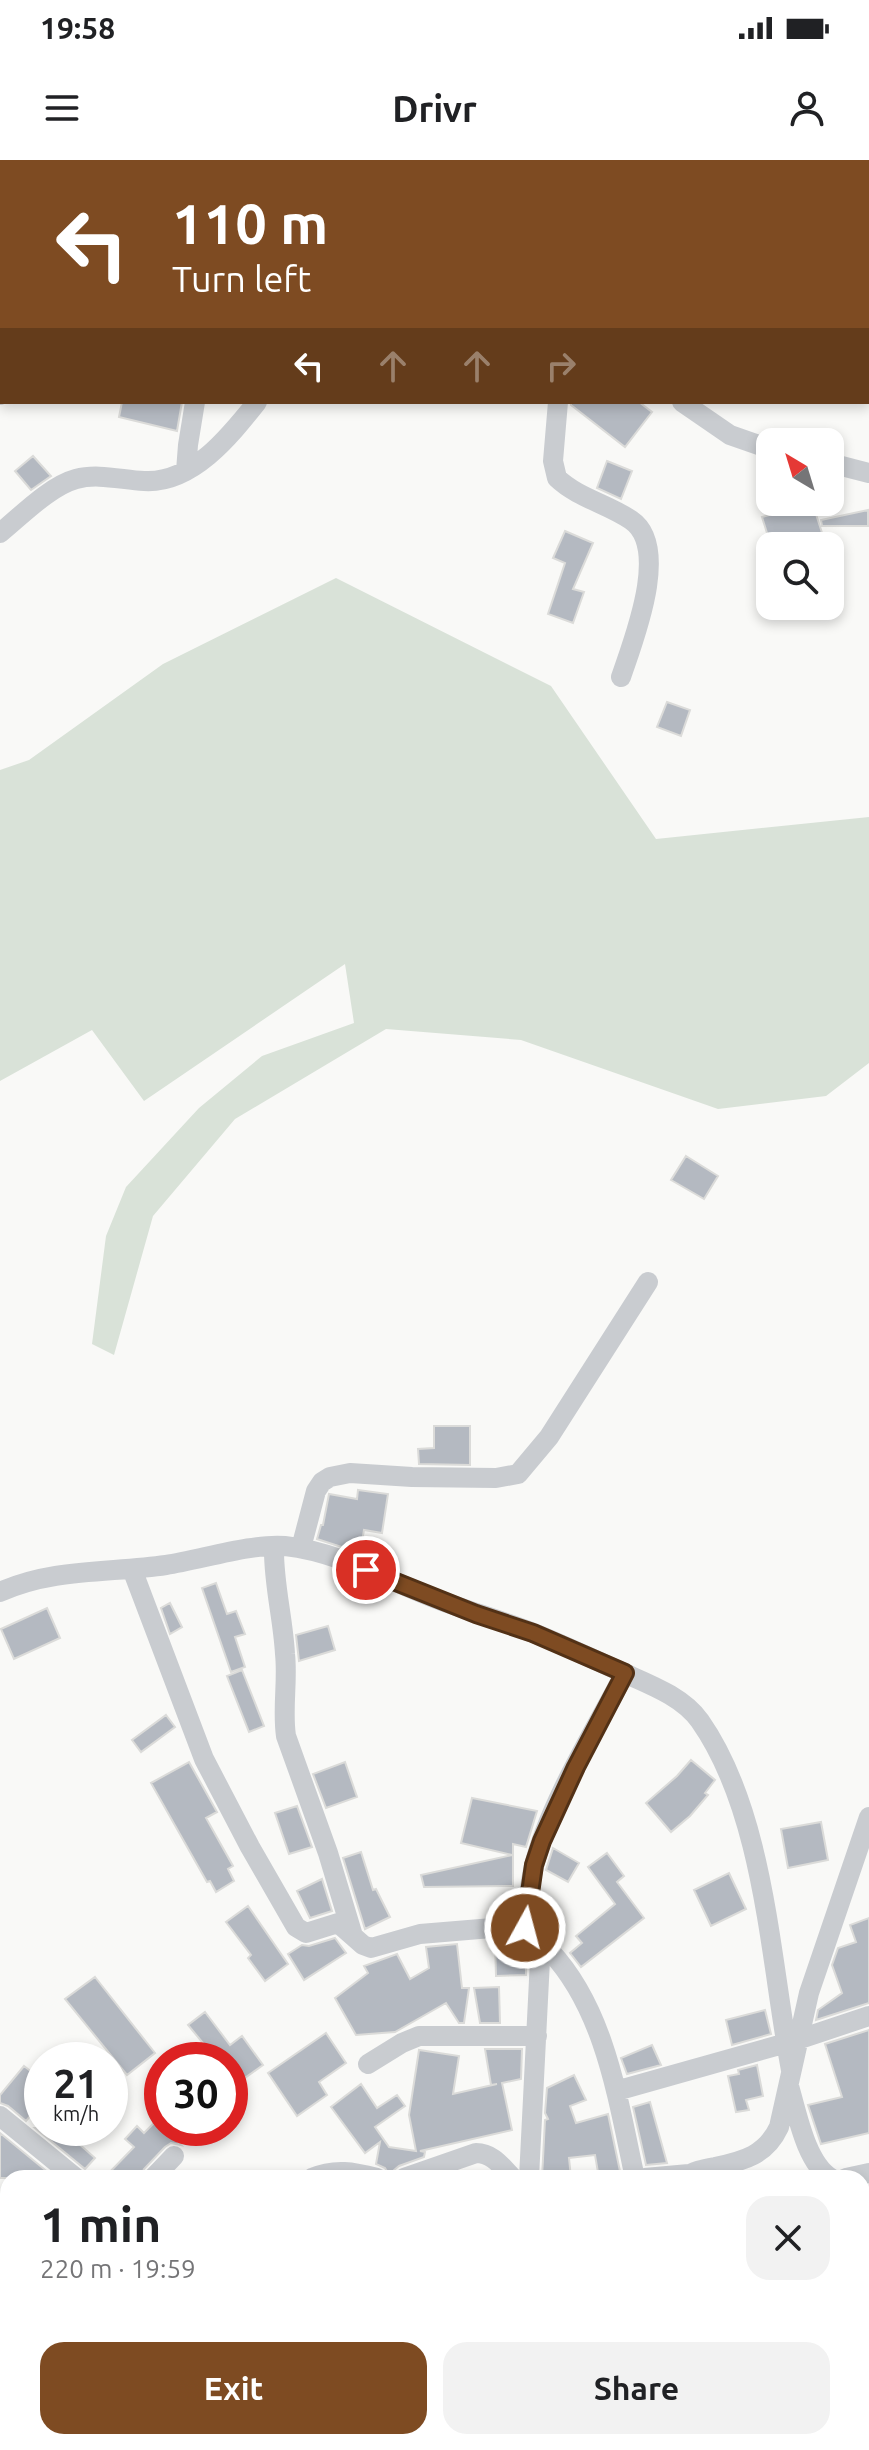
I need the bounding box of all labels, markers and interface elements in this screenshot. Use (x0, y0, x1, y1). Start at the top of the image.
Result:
text: 19:58 (40, 11, 115, 45)
icon: menu (40, 86, 84, 130)
icon: person (785, 86, 829, 130)
text: Drivr (392, 88, 477, 129)
icon: left (40, 192, 144, 296)
text: 110 m (172, 192, 328, 255)
text: Turn left (172, 258, 311, 299)
icon: left (287, 344, 331, 388)
icon: ahead (371, 344, 415, 388)
icon: ahead (455, 344, 499, 388)
icon: right (539, 344, 583, 388)
north arrow (756, 428, 844, 516)
map controls (756, 428, 844, 620)
button: search (756, 532, 844, 620)
pin (332, 1536, 400, 1604)
icon: arrive (344, 1548, 388, 1592)
position arrow (483, 1886, 567, 1970)
speed limit sign: 30 (144, 2042, 248, 2146)
text: 21 (53, 2061, 99, 2106)
text: km/h (53, 2102, 99, 2125)
button: close (746, 2196, 830, 2280)
text: 1 min (40, 2197, 161, 2251)
text: 220 m · 19:59 (40, 2254, 196, 2283)
button: Exit (40, 2342, 427, 2434)
button: Share (443, 2342, 830, 2434)

